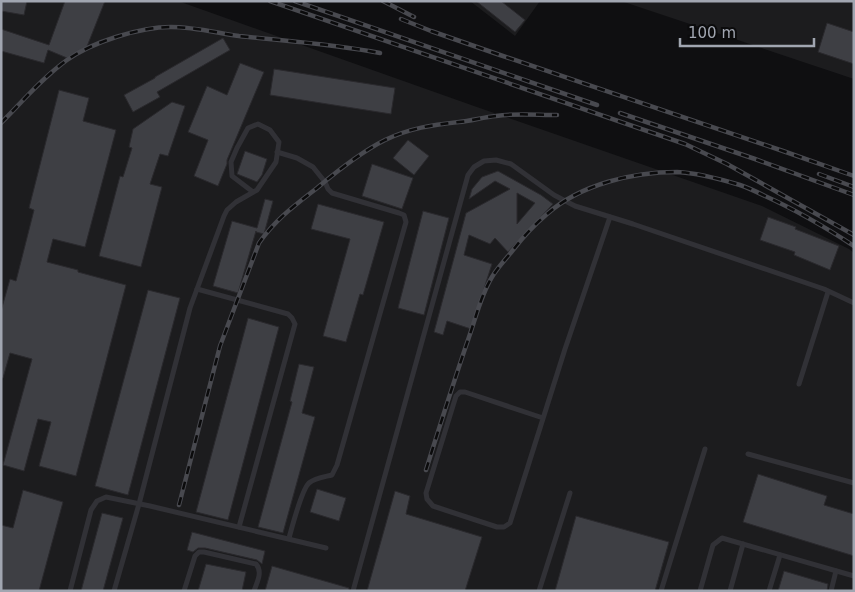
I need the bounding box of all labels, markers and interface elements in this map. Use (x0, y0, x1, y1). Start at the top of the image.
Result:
scale bar (680, 15, 814, 47)
text: 100 m (688, 24, 736, 42)

